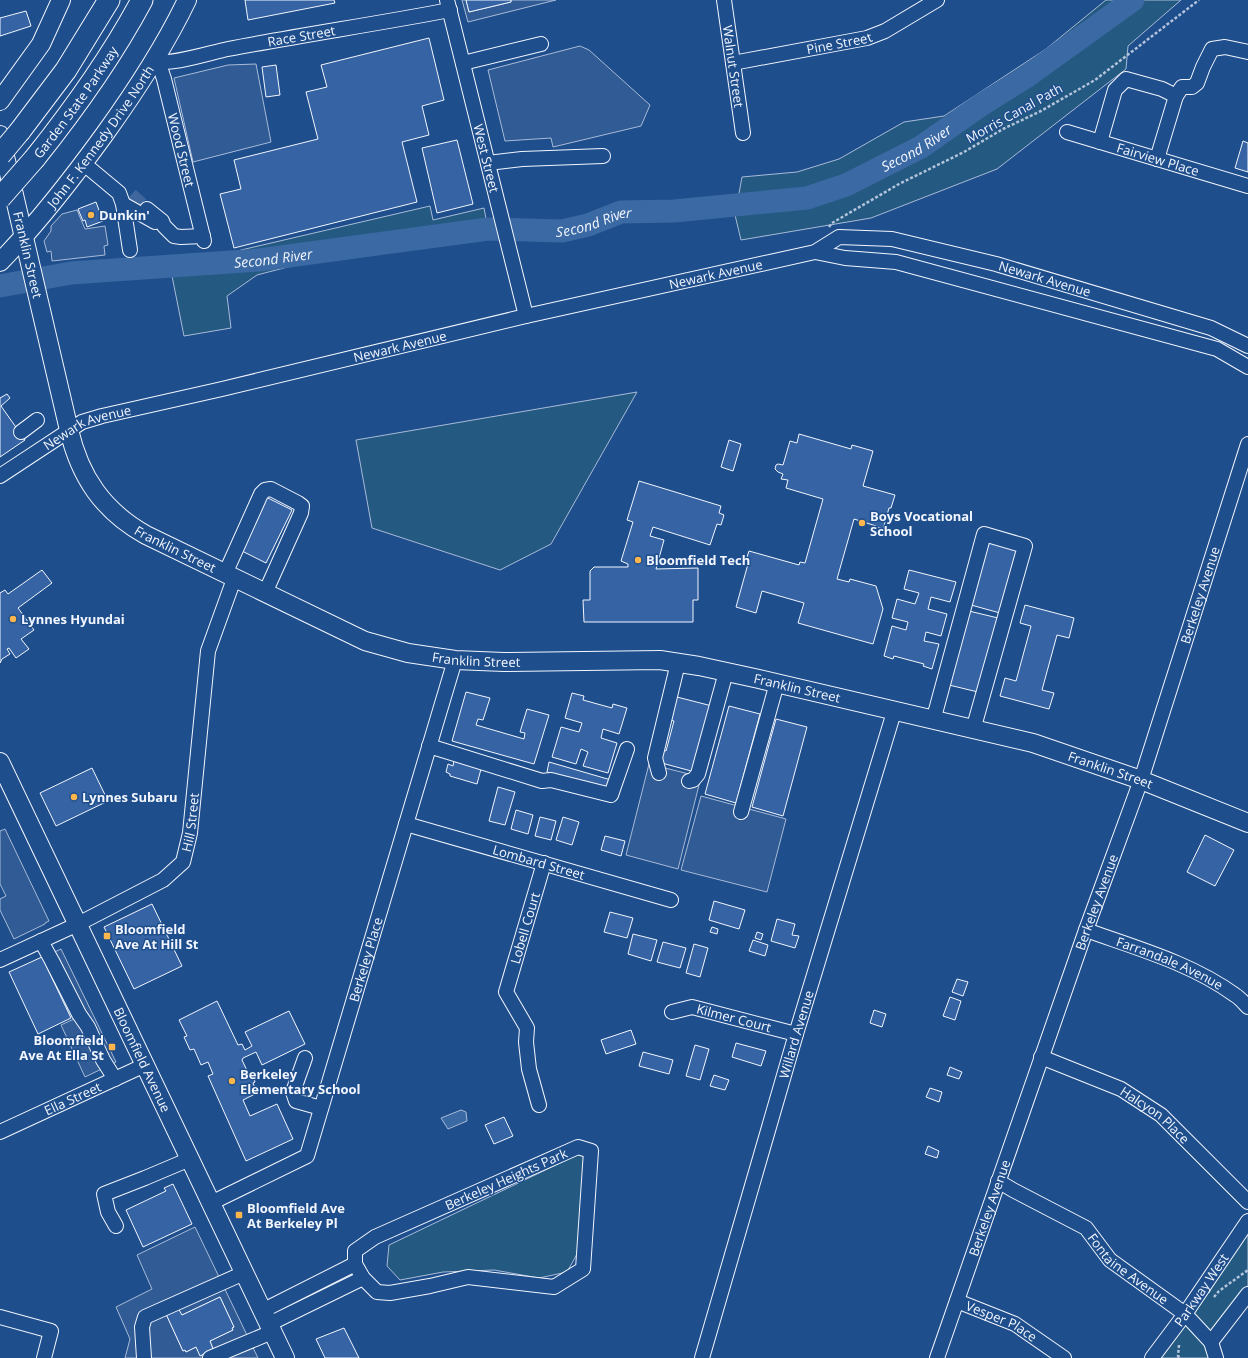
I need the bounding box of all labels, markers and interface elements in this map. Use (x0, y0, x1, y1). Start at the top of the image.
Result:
street label: Race Street (266, 21, 337, 51)
street label: Walnut Street (719, 24, 748, 109)
street label: Pine Street (805, 28, 875, 58)
street label: Garden State Parkway (29, 42, 122, 162)
street label: John F. Kennedy Drive North (42, 62, 158, 213)
street label: Morris Canal Path (962, 79, 1066, 147)
street label: Wood Street (164, 111, 199, 189)
water label: Second River (877, 119, 955, 175)
street label: West Street (469, 122, 504, 195)
street label: Fairview Place (1115, 138, 1201, 180)
water label: Second River (556, 202, 632, 241)
place label: Dunkin' (99, 206, 150, 224)
street label: Franklin Street (9, 210, 47, 300)
marker: Dunkin' (86, 210, 96, 220)
water label: Second River (233, 243, 314, 271)
street label: Newark Avenue (667, 255, 764, 293)
street label: Newark Avenue (997, 256, 1093, 301)
street label: Newark Avenue (351, 326, 448, 366)
street label: Newark Avenue (40, 401, 133, 454)
place label: Boys Vocational School (870, 507, 973, 540)
marker: Boys Vocational School (857, 518, 867, 528)
street label: Franklin Street (131, 521, 219, 577)
street label: Berkeley Avenue (1176, 544, 1224, 646)
place label: Bloomfield Tech (646, 551, 750, 569)
marker: Bloomfield Tech (633, 555, 643, 565)
place label: Lynnes Hyundai (21, 610, 125, 628)
marker: Lynnes Hyundai (8, 614, 18, 624)
street label: Franklin Street (431, 648, 521, 671)
street label: Franklin Street (752, 669, 843, 707)
street label: Franklin Street (1066, 747, 1156, 793)
place label: Lynnes Subaru (82, 788, 178, 806)
marker: Lynnes Subaru (69, 792, 79, 802)
street label: Hill Street (177, 792, 203, 854)
street label: Lombard Street (491, 840, 587, 884)
street label: Berkeley Avenue (1071, 851, 1122, 953)
street label: Lobell Court (506, 890, 544, 966)
street label: Berkeley Place (344, 915, 387, 1004)
place label: Bloomfield Ave At Hill St (115, 920, 199, 953)
marker: Bloomfield Ave At Hill St (102, 931, 112, 941)
street label: Farrandale Avenue (1114, 932, 1226, 994)
street label: Willard Avenue (775, 988, 818, 1081)
street label: Kilmer Court (695, 1000, 774, 1036)
street label: Bloomfield Avenue (110, 1004, 175, 1115)
place label: Bloomfield Ave At Ella St (19, 1031, 104, 1064)
marker: Bloomfield Ave At Ella St (107, 1042, 117, 1052)
place label: Berkeley Elementary School (240, 1065, 361, 1098)
marker: Berkeley Elementary School (227, 1076, 237, 1086)
street label: Ella Street (41, 1077, 104, 1119)
street label: Halcyon Place (1117, 1082, 1194, 1148)
street label: Berkeley Heights Park (442, 1144, 570, 1214)
street label: Berkeley Avenue (964, 1157, 1014, 1259)
place label: Bloomfield Ave At Berkeley Pl (247, 1199, 345, 1232)
marker: Bloomfield Ave At Berkeley Pl (234, 1210, 244, 1220)
street label: Fontaine Avenue (1084, 1229, 1172, 1308)
street label: Parkway West (1170, 1250, 1233, 1330)
street label: Vesper Place (963, 1296, 1041, 1346)

